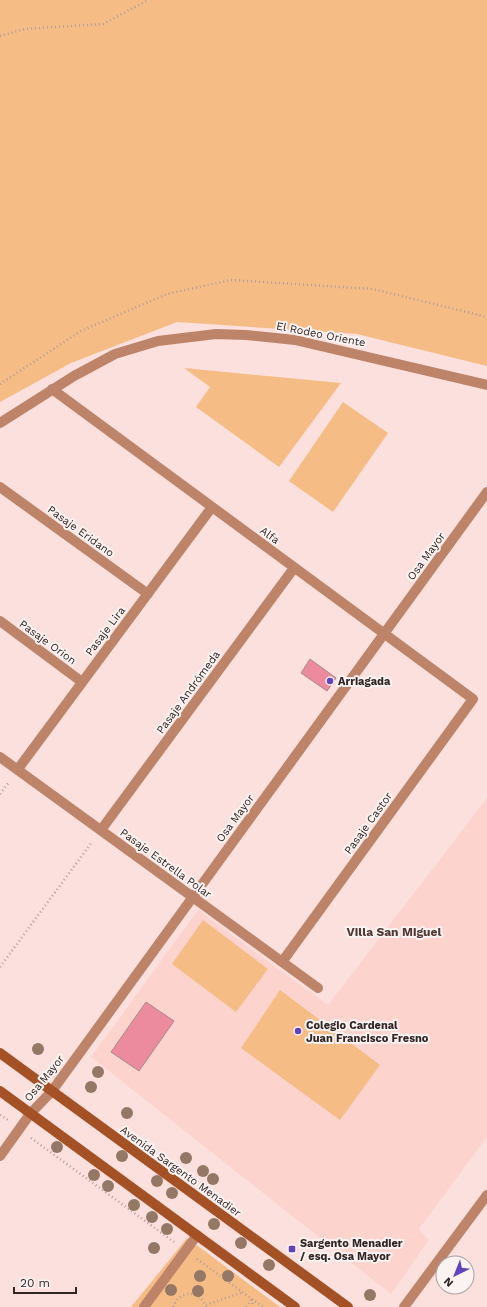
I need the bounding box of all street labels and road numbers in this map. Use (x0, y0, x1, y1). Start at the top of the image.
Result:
street label: El Rodeo Oriente (275, 319, 367, 350)
street label: Pasaje Eridano (45, 503, 116, 560)
street label: Alfa (257, 524, 282, 547)
street label: Osa Mayor (405, 530, 448, 583)
street label: Pasaje Lira (83, 604, 128, 658)
street label: Pasaje Orion (17, 617, 79, 667)
street label: Pasaje Andrómeda (154, 648, 223, 736)
street label: Pasaje Castor (342, 789, 395, 857)
street label: Osa Mayor (214, 792, 257, 845)
street label: Pasaje Estrella Polar (117, 826, 214, 901)
street label: Osa Mayor (22, 1052, 67, 1104)
street label: Avenida Sargento Menadier (118, 1123, 244, 1220)

